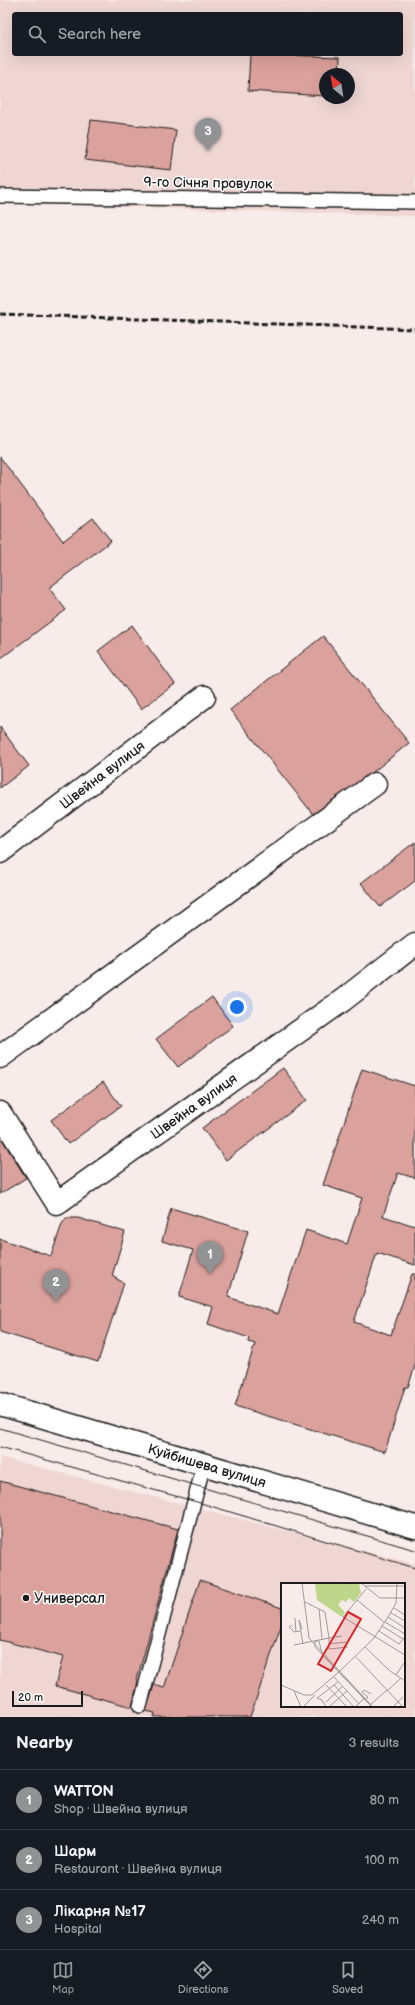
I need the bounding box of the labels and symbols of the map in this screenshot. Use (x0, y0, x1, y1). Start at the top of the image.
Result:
north arrow (319, 68, 355, 104)
pin: 3 (195, 118, 221, 151)
street label: 9-го Січня провулок (143, 173, 273, 193)
street label: Швейна вулиця (56, 737, 148, 812)
your location (227, 997, 247, 1017)
street label: Швейна вулиця (147, 1069, 240, 1143)
pin: 1 (197, 1241, 223, 1274)
pin: 2 (43, 1269, 69, 1302)
street label: Куйбишева вулиця (146, 1440, 268, 1491)
inset map (281, 1583, 405, 1707)
place label: Универсал (34, 1590, 105, 1607)
marker: Универсал (21, 1593, 31, 1603)
scale bar (12, 1689, 83, 1708)

